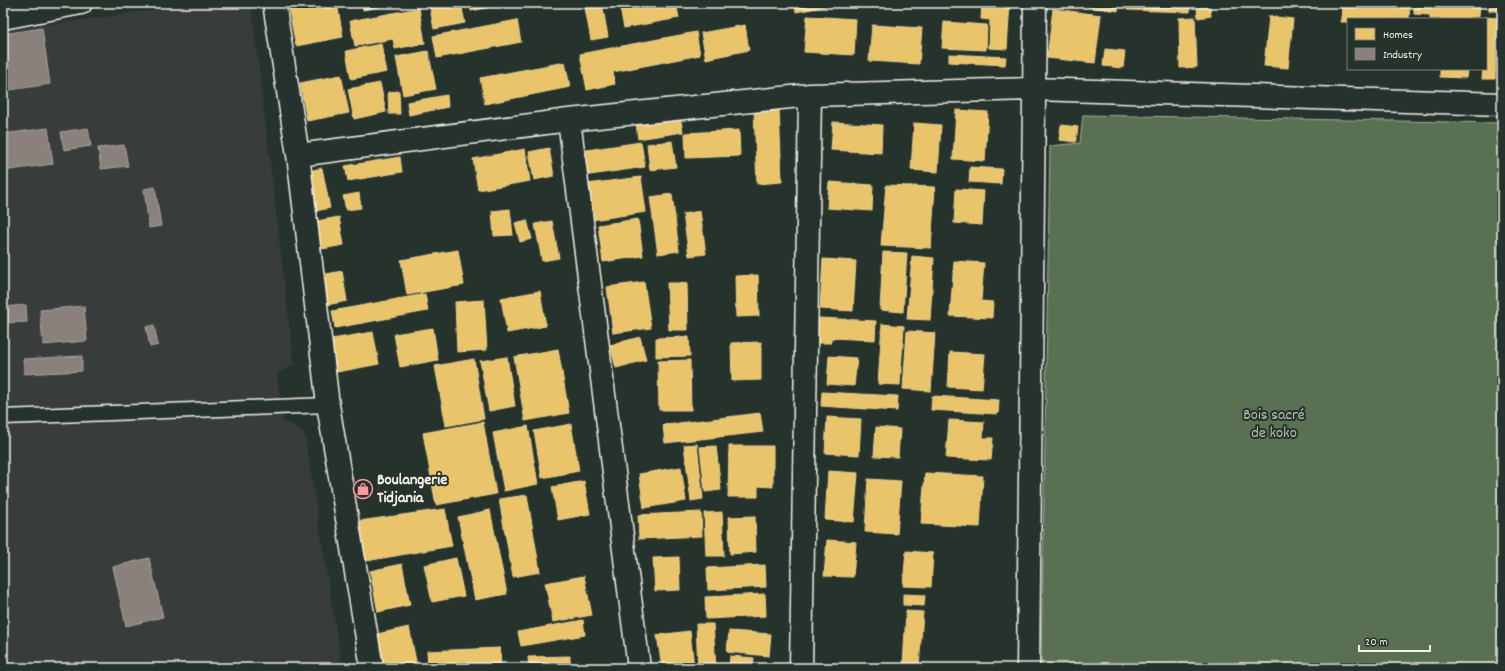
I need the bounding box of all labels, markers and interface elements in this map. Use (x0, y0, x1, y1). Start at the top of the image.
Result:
legend (1347, 18, 1487, 70)
text: Homes (1383, 27, 1413, 44)
text: Industry (1383, 47, 1423, 64)
park label: Bois sacré de koko (1243, 404, 1305, 445)
place label: Boulangerie Tidjania (377, 469, 447, 510)
shop icon: Boulangerie Tidjania (352, 478, 374, 500)
scale bar (1359, 627, 1430, 653)
text: 20 m (1365, 634, 1388, 651)

